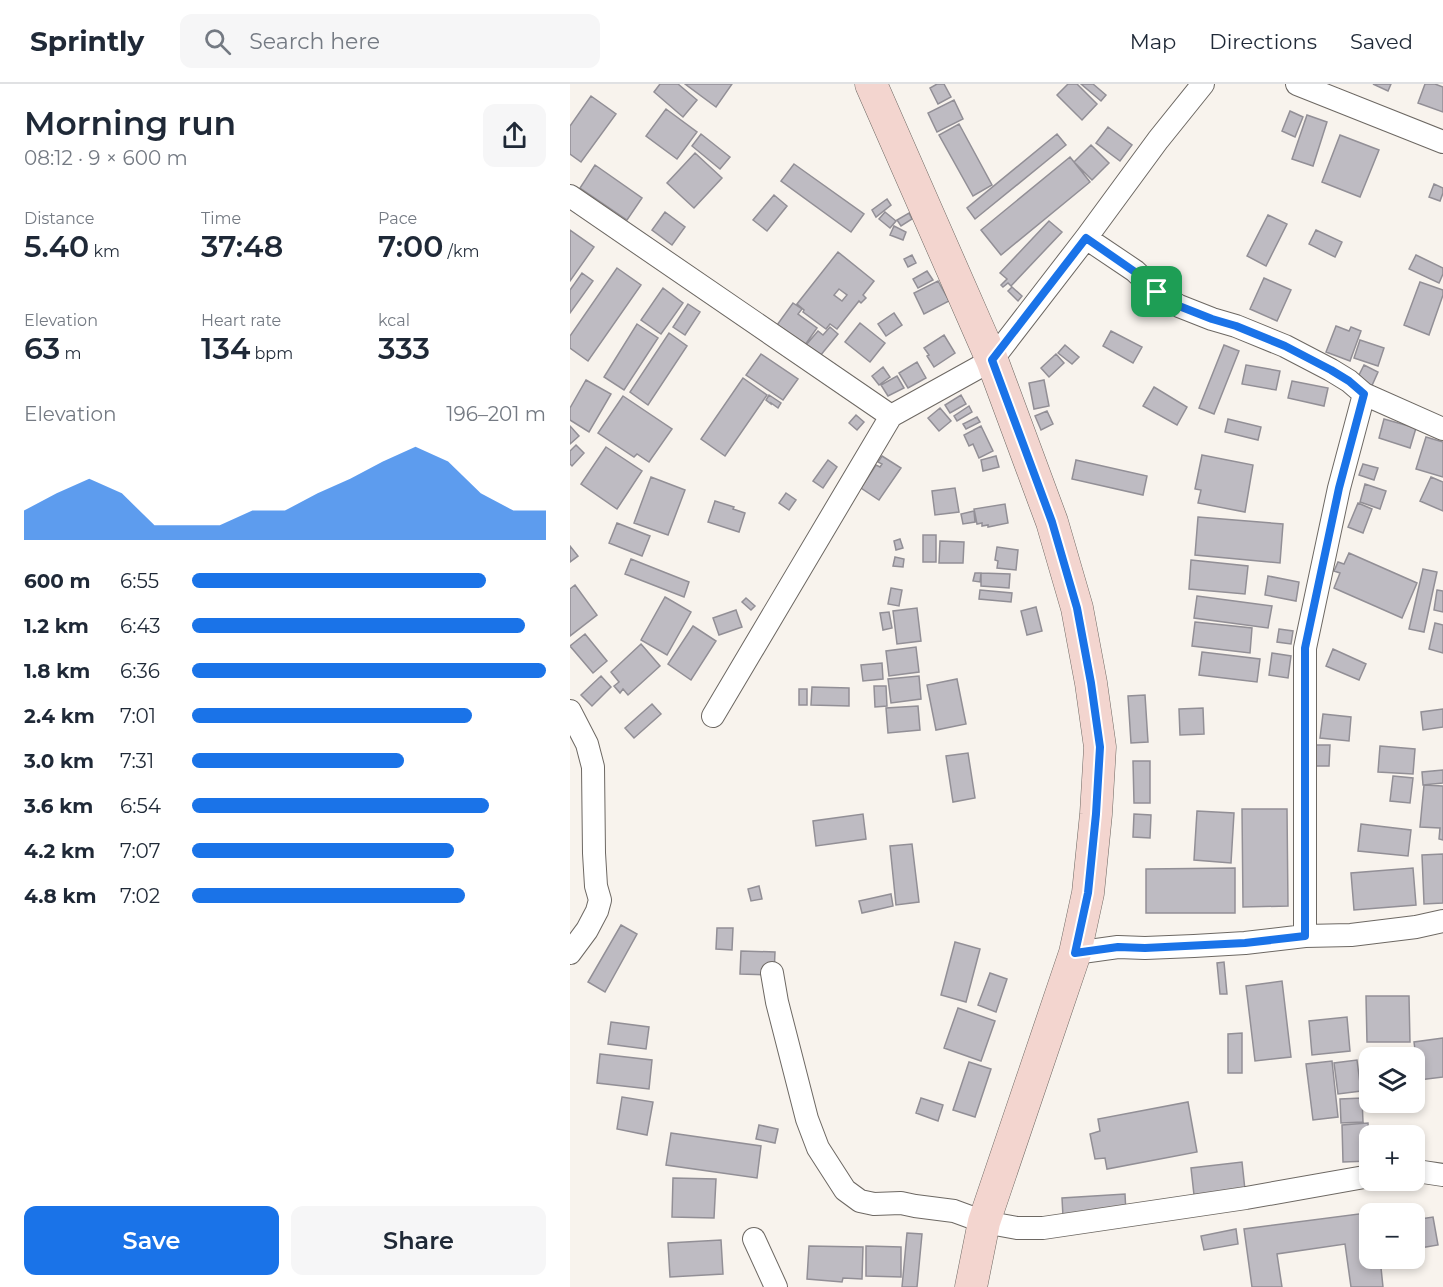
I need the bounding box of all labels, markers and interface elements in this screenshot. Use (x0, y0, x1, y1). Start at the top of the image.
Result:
search box (180, 14, 600, 68)
text: Sprintly (30, 24, 144, 58)
icon: search (201, 25, 234, 58)
text: Search here (249, 28, 380, 55)
text: Map (1130, 29, 1176, 54)
text: Directions (1209, 29, 1317, 54)
text: Saved (1350, 29, 1413, 54)
text: Morning run (24, 103, 236, 143)
button: share (483, 104, 546, 167)
text: 08:12 · 9 × 600 m (24, 146, 188, 170)
text: Distance (24, 209, 94, 228)
text: Time (201, 209, 241, 228)
text: Pace (378, 209, 417, 228)
text: 5.40 (24, 228, 89, 265)
text: 37:48 (201, 228, 283, 265)
text: 7:00 (378, 228, 443, 265)
text: km (89, 242, 120, 261)
text: /km (443, 242, 479, 261)
pin (1131, 266, 1182, 317)
icon: arrive (1140, 275, 1173, 308)
text: Elevation (24, 311, 98, 330)
text: Heart rate (201, 311, 281, 330)
text: kcal (378, 311, 410, 330)
text: 63 (24, 330, 60, 367)
text: 134 (201, 330, 250, 367)
text: 333 (378, 330, 430, 367)
text: m (60, 344, 81, 363)
text: bpm (250, 344, 293, 363)
text: Elevation (24, 402, 116, 426)
text: 196–201 m (446, 402, 546, 426)
text: 600 m (24, 569, 91, 593)
text: 6:55 (120, 569, 159, 593)
text: 1.2 km (24, 614, 89, 638)
text: 6:43 (120, 614, 161, 638)
text: 1.8 km (24, 659, 90, 683)
text: 6:36 (120, 659, 160, 683)
text: 2.4 km (24, 704, 95, 728)
text: 7:01 (120, 704, 156, 728)
text: 3.0 km (24, 749, 94, 773)
text: 7:31 (120, 749, 154, 773)
text: 3.6 km (24, 794, 93, 818)
text: 6:54 (120, 794, 161, 818)
text: 4.2 km (24, 839, 95, 863)
text: 7:07 (120, 839, 161, 863)
text: 4.8 km (24, 884, 97, 908)
text: 7:02 (120, 884, 160, 908)
map controls (1359, 1047, 1425, 1269)
button: layers (1359, 1047, 1425, 1113)
button: + (1359, 1125, 1425, 1191)
button: − (1359, 1203, 1425, 1269)
button: Save (24, 1206, 279, 1275)
button: Share (291, 1206, 546, 1275)

